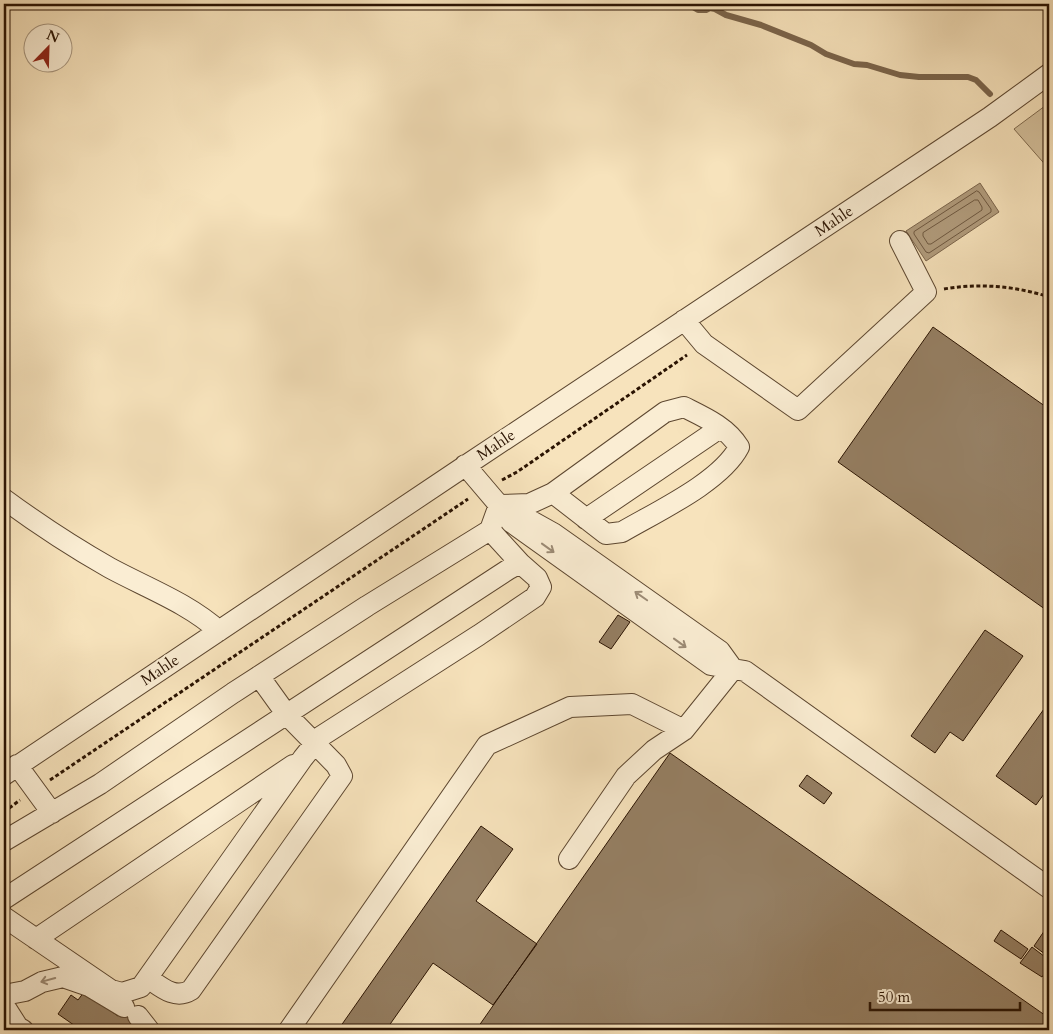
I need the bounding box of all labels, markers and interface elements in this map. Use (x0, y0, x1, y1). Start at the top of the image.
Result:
north arrow (22, 22, 72, 72)
text: N (44, 25, 62, 48)
street label: Mahle (810, 200, 858, 242)
street label: Mahle (472, 424, 520, 466)
one-way arrow (541, 543, 554, 554)
one-way arrow (634, 591, 648, 601)
one-way arrow (673, 638, 687, 648)
street label: Mahle (136, 649, 184, 691)
one-way arrow (41, 976, 57, 986)
scale bar (870, 979, 1020, 1011)
text: 50 m (878, 987, 910, 1007)

